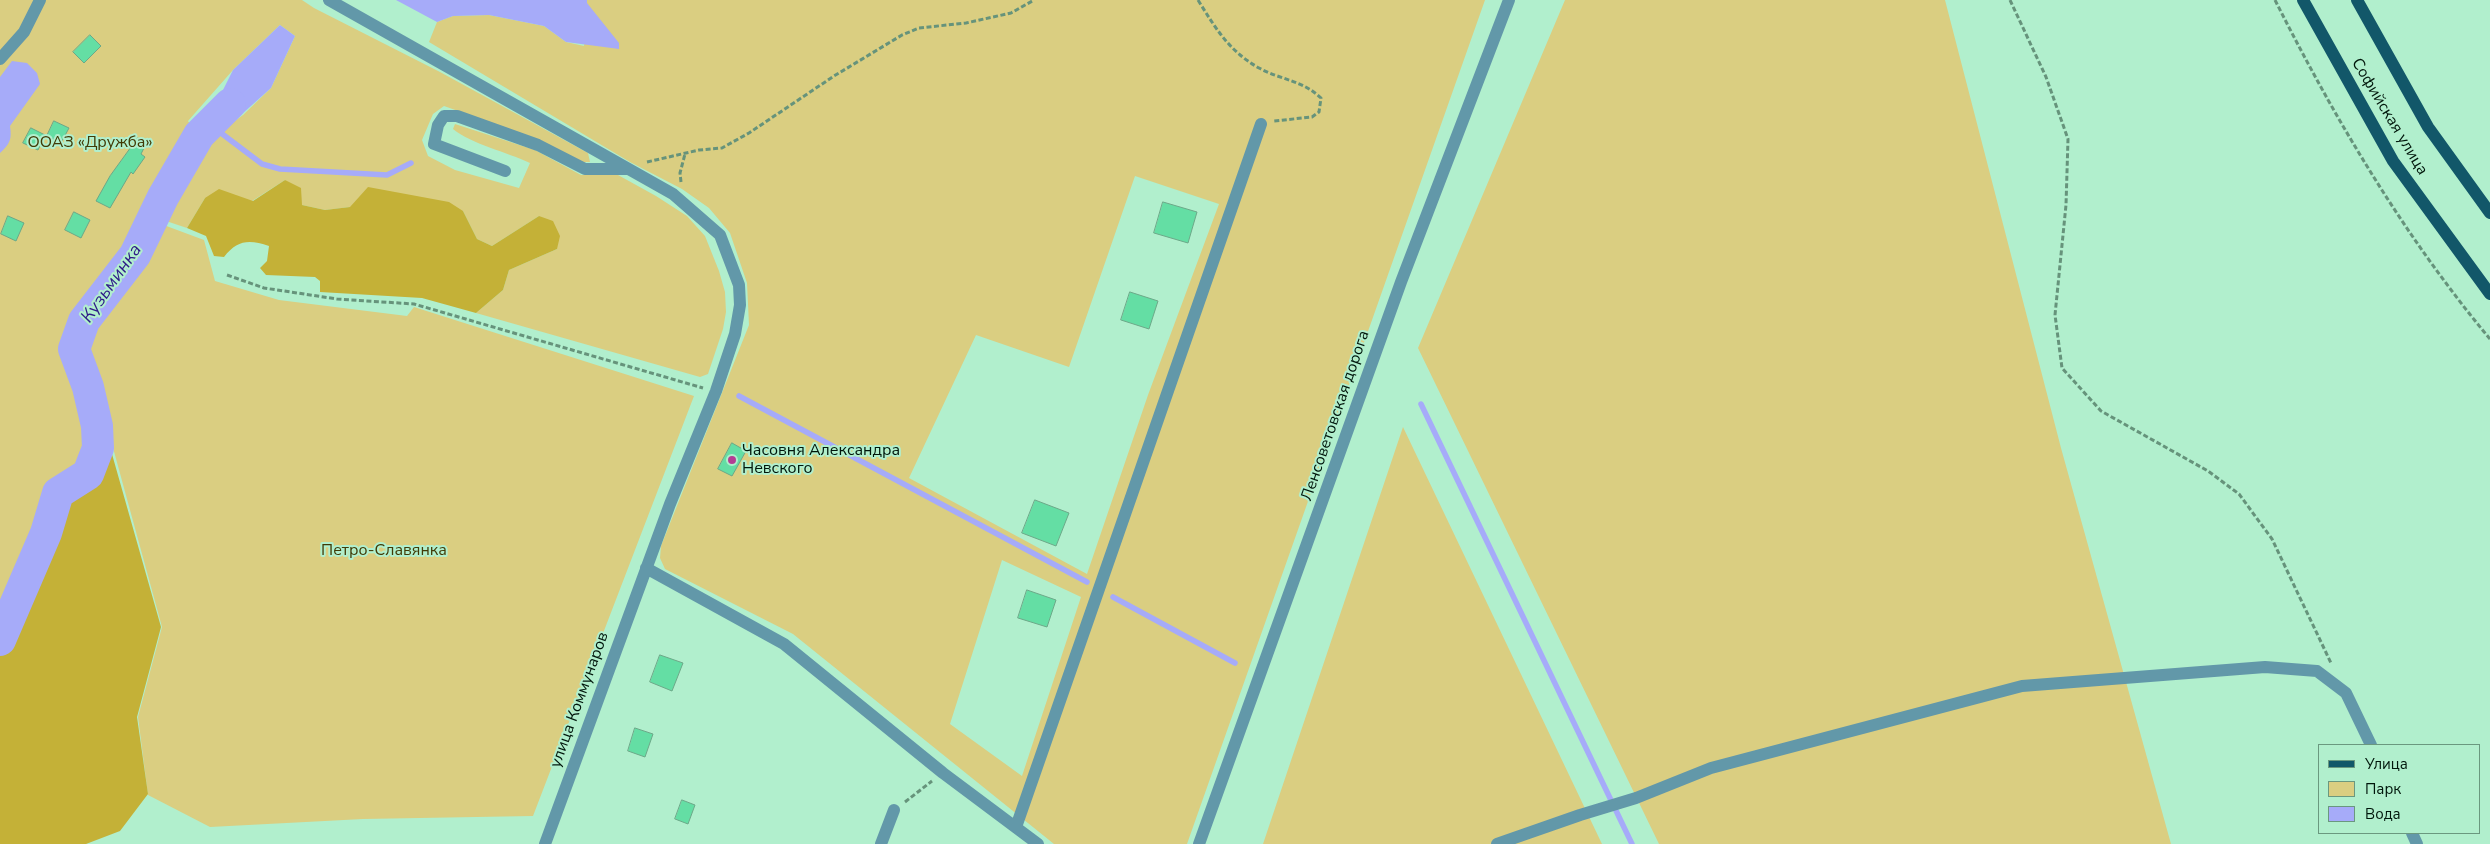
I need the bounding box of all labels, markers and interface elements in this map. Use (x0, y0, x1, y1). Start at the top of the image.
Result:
street label: Софийская улица (2347, 55, 2431, 179)
park label: ООАЗ «Дружба» (28, 133, 152, 153)
water label: Кузьминка (77, 240, 147, 328)
street label: Ленсоветовская дорога (1298, 328, 1374, 504)
place label: Часовня Александра Невского (742, 441, 900, 479)
marker: Часовня Александра Невского (726, 454, 738, 466)
park label: Петро-Славянка (321, 541, 447, 561)
street label: улица Коммунаров (547, 630, 613, 770)
legend (2318, 744, 2480, 834)
text: Улица (2365, 754, 2408, 774)
text: Парк (2365, 779, 2401, 799)
text: Вода (2365, 804, 2401, 824)

